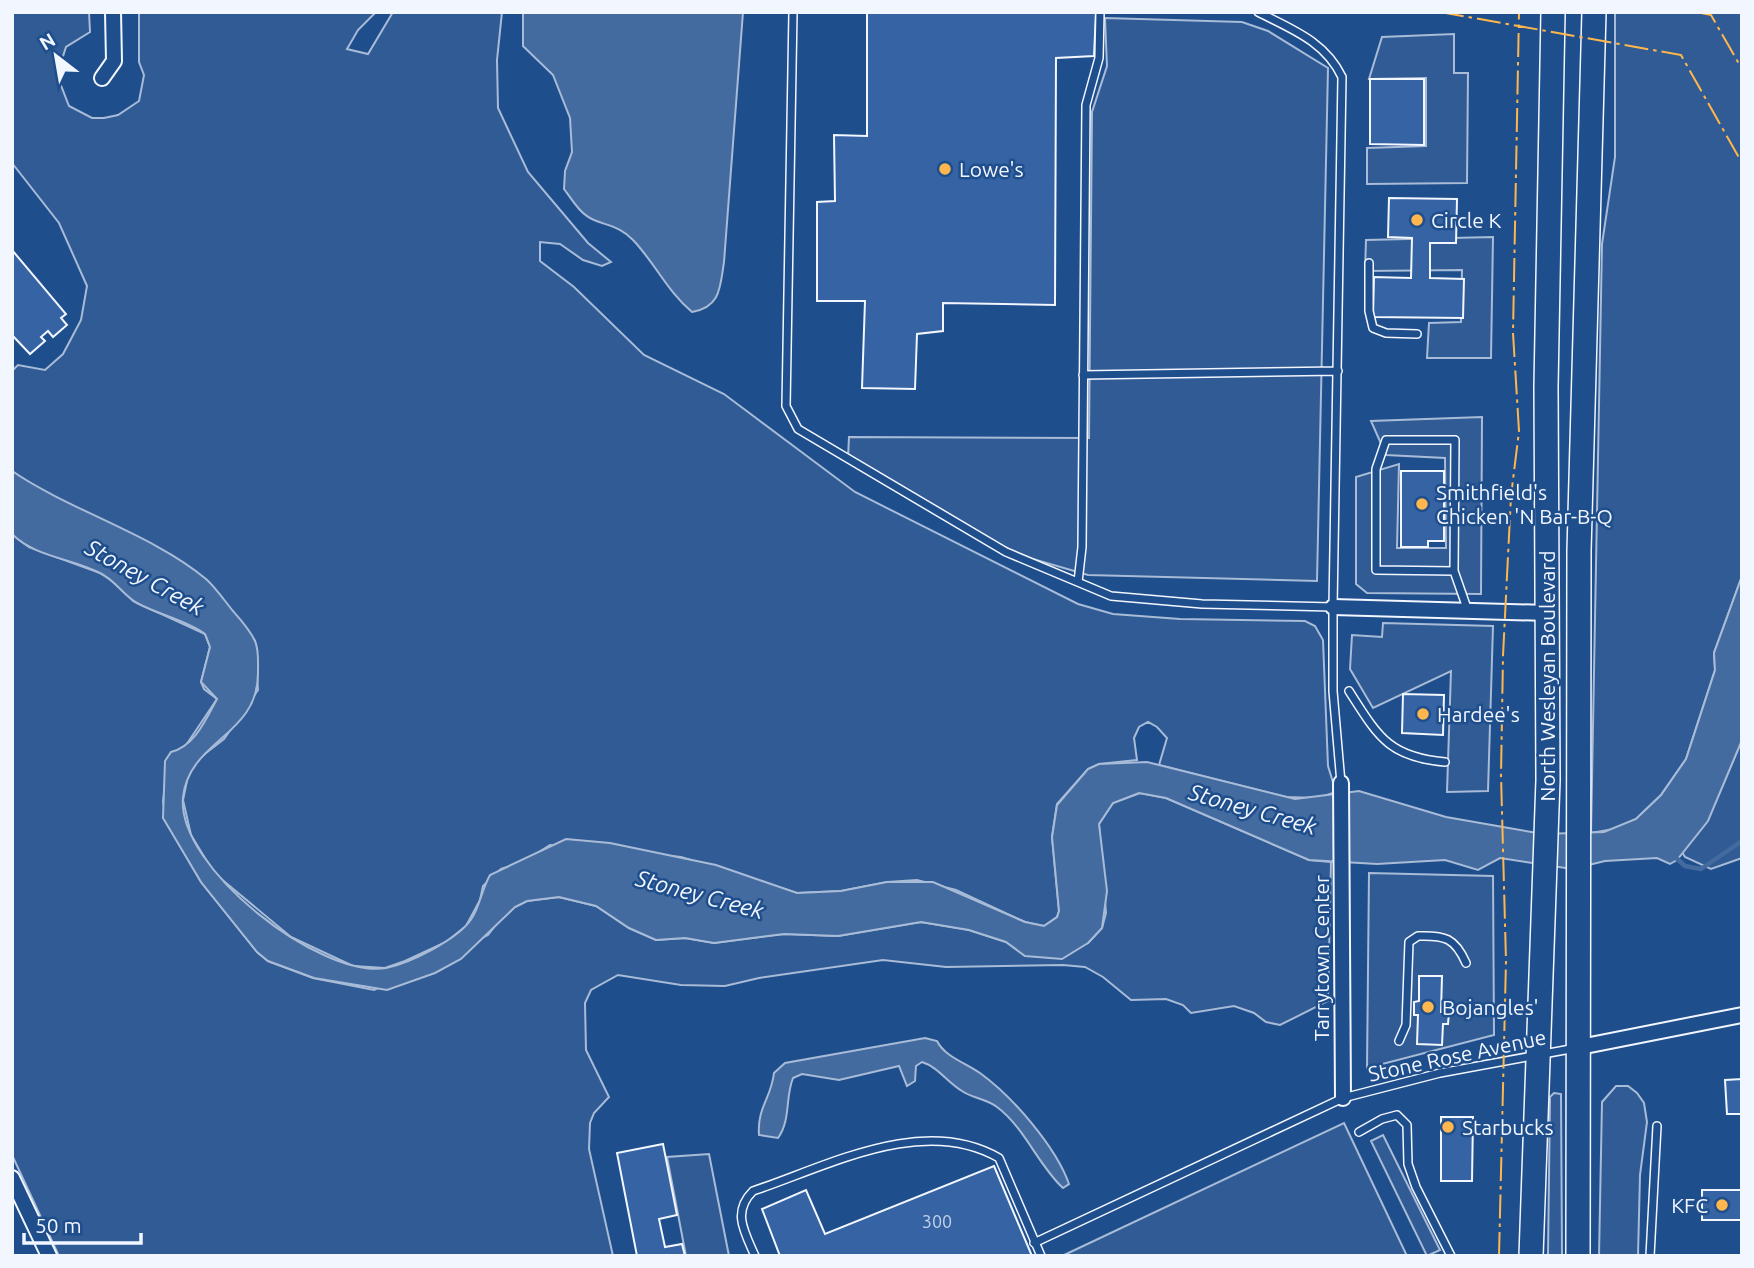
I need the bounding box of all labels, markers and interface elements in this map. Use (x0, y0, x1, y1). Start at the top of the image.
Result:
north arrow (21, 21, 91, 91)
text: N (35, 28, 59, 55)
place label: Lowe's (959, 157, 1024, 181)
marker: Lowe's (937, 161, 953, 177)
place label: Circle K (1431, 208, 1502, 232)
marker: Circle K (1409, 212, 1425, 228)
place label: Smithfield's Chicken 'N Bar-B-Q (1436, 480, 1613, 528)
marker: Smithfield's Chicken 'N Bar-B-Q (1414, 496, 1430, 512)
water label: Stoney Creek (80, 534, 209, 620)
street label: North Wesleyan Boulevard (1535, 551, 1559, 801)
place label: Hardee's (1437, 702, 1520, 726)
marker: Hardee's (1415, 706, 1431, 722)
water label: Stoney Creek (1185, 779, 1320, 839)
water label: Stoney Creek (632, 865, 767, 923)
street label: Tarrytown Center (1309, 875, 1333, 1041)
place label: Bojangles' (1442, 995, 1539, 1019)
marker: Bojangles' (1420, 999, 1436, 1015)
street label: Stone Rose Avenue (1366, 1024, 1548, 1086)
place label: Starbucks (1462, 1115, 1554, 1139)
marker: Starbucks (1440, 1119, 1456, 1135)
place label: KFC (1671, 1193, 1708, 1217)
marker: KFC (1714, 1197, 1730, 1213)
scale bar (24, 1202, 142, 1246)
house number: 300 (922, 1211, 952, 1231)
text: 50 m (35, 1213, 82, 1237)

